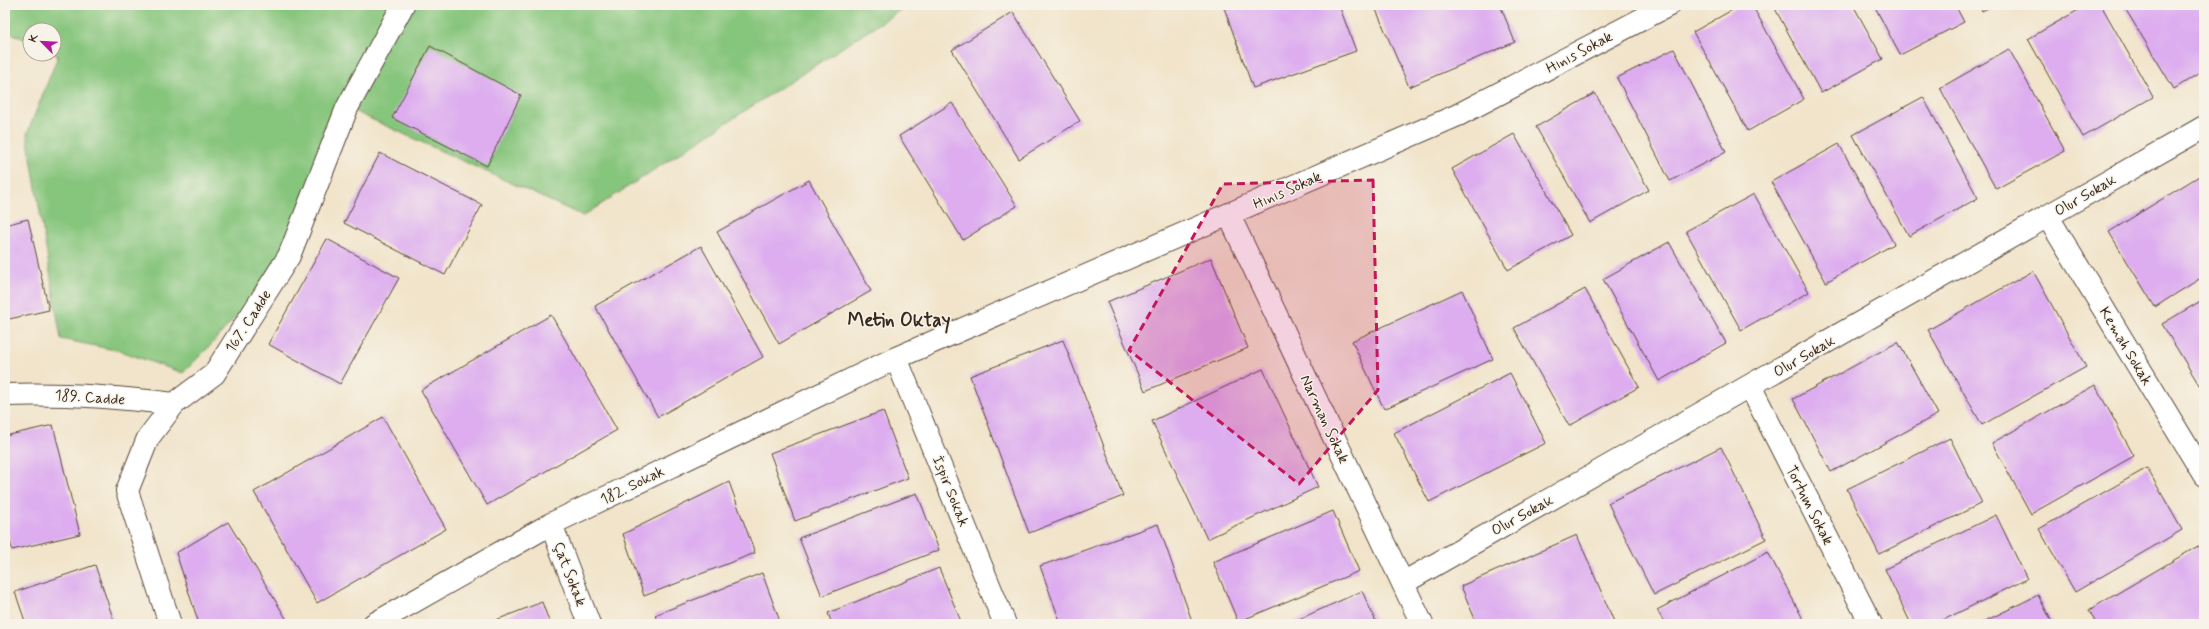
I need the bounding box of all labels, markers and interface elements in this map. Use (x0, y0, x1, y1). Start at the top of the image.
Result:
north arrow (22, 22, 62, 62)
street label: Hınıs Sokak (1543, 27, 1617, 79)
text: K (26, 32, 42, 45)
street label: Hınıs Sokak (1250, 167, 1325, 215)
street label: Olur Sokak (2051, 170, 2120, 221)
street label: 167. Cadde (221, 286, 277, 357)
street label: Kemah Sokak (2094, 304, 2156, 389)
district label: Metin Oktay (847, 308, 951, 334)
street label: Olur Sokak (1770, 331, 1839, 382)
street label: Narman Sokak (1295, 372, 1354, 467)
street label: 189. Cadde (54, 386, 126, 410)
street label: İspir Sokak (927, 453, 973, 530)
street label: 182. Sokak (597, 462, 668, 510)
street label: Tortum Sokak (1781, 462, 1838, 549)
street label: Olur Sokak (1488, 490, 1557, 541)
street label: Çat Sokak (548, 539, 591, 610)

